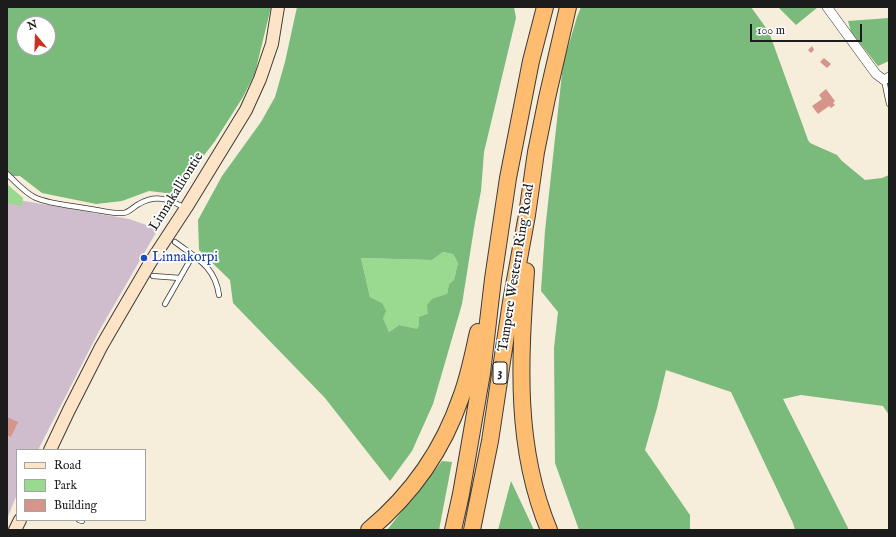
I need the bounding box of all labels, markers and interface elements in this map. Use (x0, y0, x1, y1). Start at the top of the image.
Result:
north arrow (16, 16, 56, 56)
scale bar (752, 16, 864, 42)
text: N (26, 17, 39, 34)
text: 100 m (757, 23, 785, 38)
street label: Linnakalliontie (146, 150, 208, 234)
street label: Tampere Western Ring Road (495, 183, 539, 353)
place label: Linnakorpi (152, 250, 218, 266)
marker: Linnakorpi (139, 253, 149, 263)
road number: 3 (493, 362, 507, 384)
legend (16, 449, 146, 521)
text: Road (54, 458, 81, 473)
text: Park (54, 478, 77, 493)
text: Building (54, 498, 97, 513)

